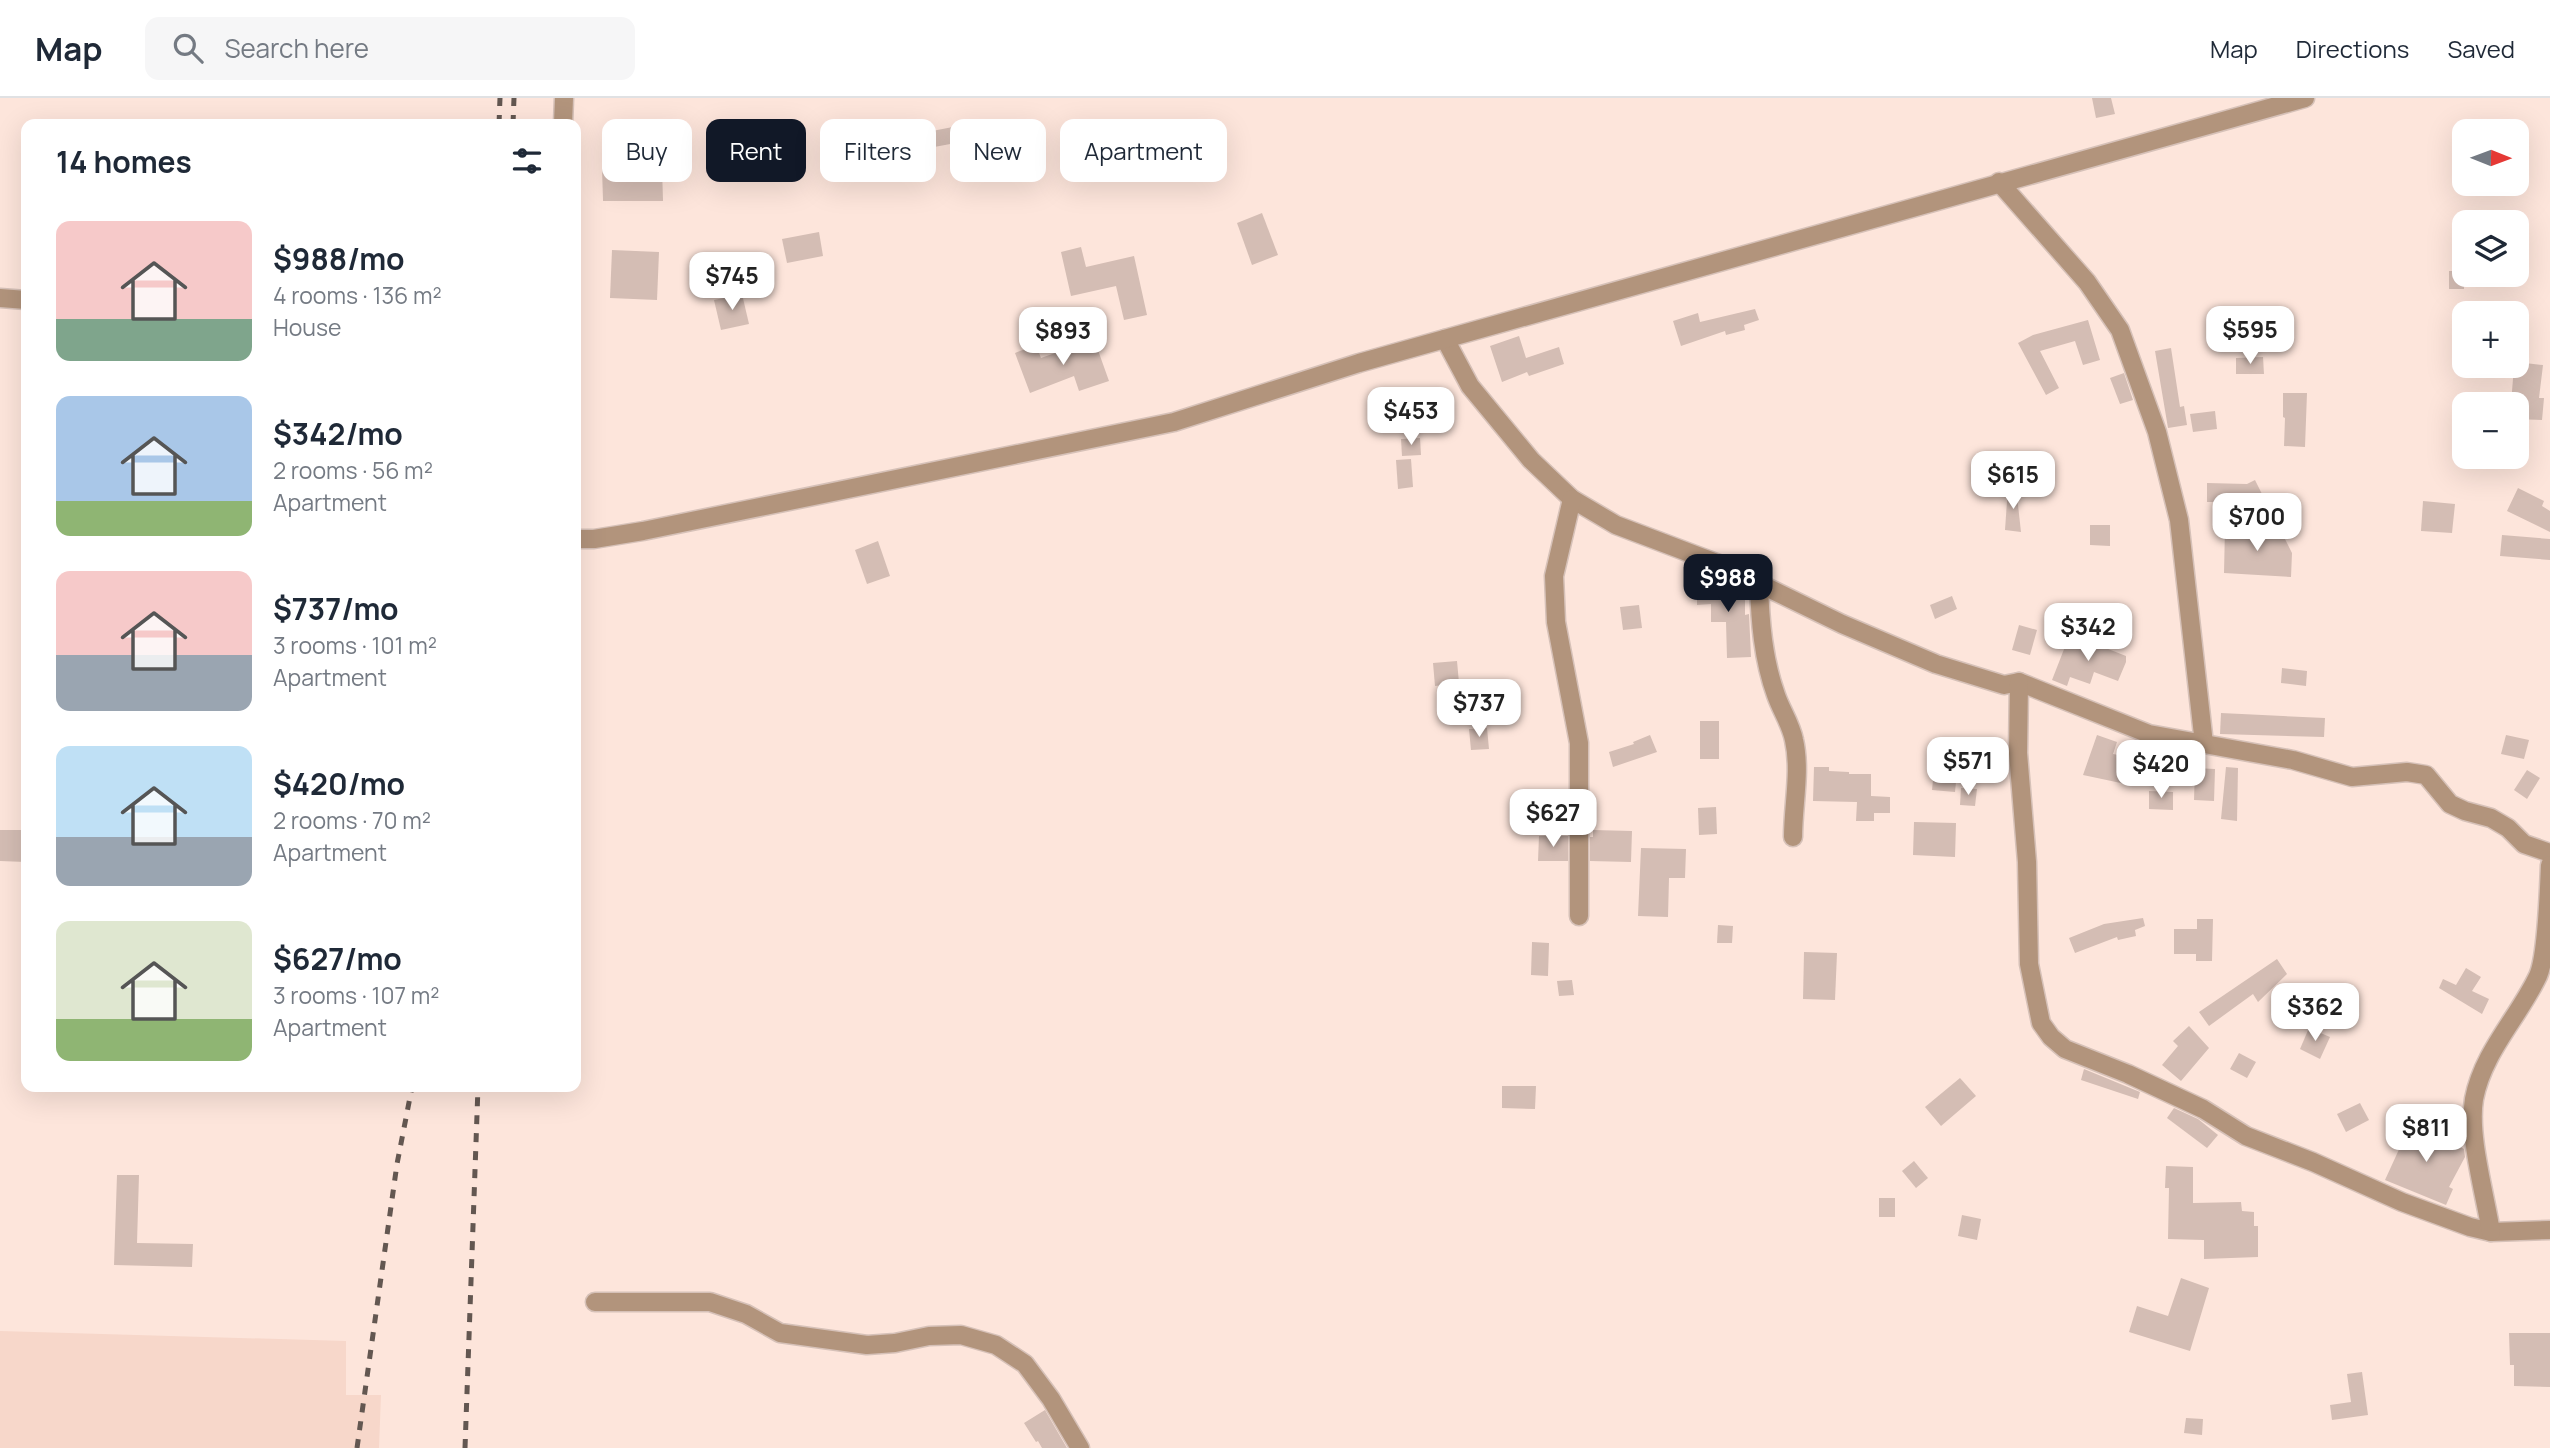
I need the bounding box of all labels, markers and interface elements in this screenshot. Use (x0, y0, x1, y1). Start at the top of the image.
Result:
search box (145, 17, 635, 80)
text: Map (35, 26, 103, 71)
icon: search (169, 29, 207, 67)
text: Search here (225, 30, 369, 66)
text: Map (2210, 32, 2258, 65)
text: Directions (2296, 32, 2409, 65)
text: Saved (2447, 32, 2515, 65)
chip: Buy (602, 119, 692, 182)
chip: Rent (706, 119, 806, 182)
chip: Filters (820, 119, 936, 182)
chip: New (950, 119, 1046, 182)
chip: Apartment (1060, 119, 1227, 182)
north arrow (2452, 119, 2529, 196)
map controls (2452, 119, 2529, 469)
text: 14 homes (56, 141, 192, 182)
icon: filters (508, 142, 546, 180)
button: layers (2452, 210, 2529, 287)
text: $988/mo (273, 238, 405, 279)
icon: home (112, 249, 196, 333)
pin: $745 (691, 252, 773, 312)
text: $745 (705, 259, 759, 291)
text: 4 rooms · 136 m² (273, 279, 442, 311)
button: + (2452, 301, 2529, 378)
pin: $595 (2209, 306, 2291, 366)
pin: $893 (1022, 308, 1104, 367)
text: House (273, 311, 342, 343)
text: $595 (2222, 313, 2278, 345)
text: $893 (1035, 314, 1091, 346)
pin: $453 (1370, 388, 1452, 447)
button: − (2452, 392, 2529, 469)
text: $453 (1383, 394, 1439, 426)
text: $342/mo (273, 413, 403, 454)
icon: home (112, 424, 196, 508)
pin: $615 (1972, 452, 2054, 511)
text: 2 rooms · 56 m² (273, 454, 433, 486)
text: $615 (1987, 458, 2039, 490)
text: Apartment (273, 486, 387, 518)
pin: $700 (2216, 494, 2298, 553)
text: $700 (2229, 500, 2285, 532)
pin: $988 (1687, 554, 1769, 614)
text: $988 (1700, 561, 1756, 593)
text: $737/mo (273, 588, 399, 629)
icon: home (112, 599, 196, 683)
pin: $342 (2047, 603, 2129, 663)
text: $342 (2060, 610, 2116, 642)
text: 3 rooms · 101 m² (273, 629, 437, 661)
text: Apartment (273, 661, 387, 693)
pin: $737 (1438, 680, 1520, 739)
text: $737 (1453, 686, 1505, 718)
pin: $571 (1927, 738, 2009, 797)
pin: $420 (2120, 740, 2202, 800)
text: $571 (1943, 744, 1993, 776)
text: $420 (2132, 747, 2190, 779)
text: $420/mo (273, 763, 405, 804)
icon: home (112, 774, 196, 858)
pin: $627 (1512, 790, 1594, 849)
text: $627 (1526, 796, 1580, 828)
text: 2 rooms · 70 m² (273, 804, 431, 836)
text: Apartment (273, 836, 387, 868)
text: $627/mo (273, 938, 402, 979)
icon: home (112, 949, 196, 1033)
text: 3 rooms · 107 m² (273, 979, 439, 1011)
pin: $362 (2274, 984, 2356, 1043)
text: $362 (2287, 990, 2343, 1022)
text: Apartment (273, 1011, 387, 1043)
pin: $811 (2385, 1104, 2467, 1164)
text: $811 (2402, 1111, 2450, 1143)

